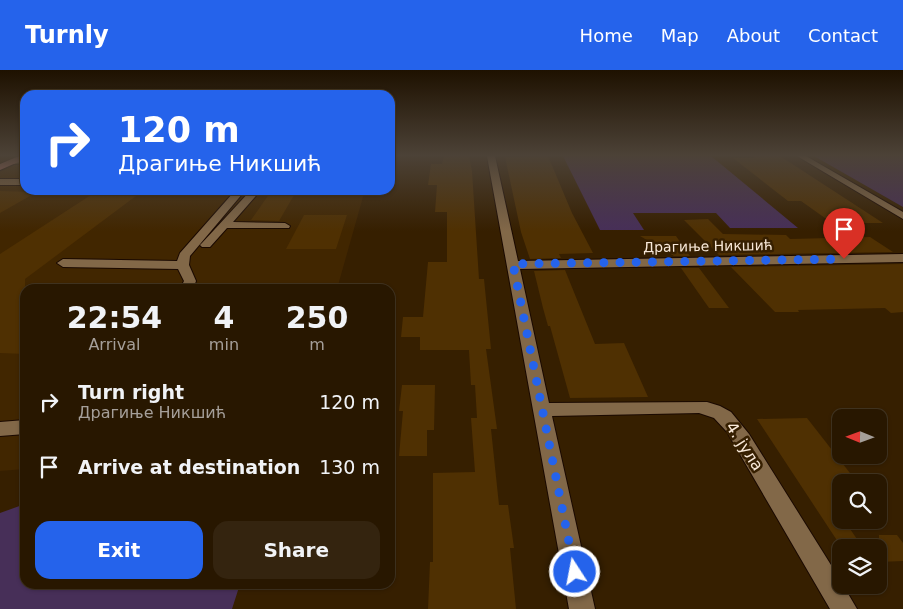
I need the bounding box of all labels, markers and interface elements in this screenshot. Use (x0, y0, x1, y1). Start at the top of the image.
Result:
text: Turnly (25, 21, 109, 49)
text: Home (580, 25, 633, 46)
text: Map (661, 25, 699, 46)
text: About (727, 25, 780, 46)
text: Contact (808, 25, 878, 46)
icon: right (35, 110, 100, 175)
text: 120 m (118, 110, 240, 150)
text: Драгиње Никшић (118, 151, 322, 176)
pin (823, 208, 865, 259)
icon: arrive (830, 215, 858, 243)
street label: Драгиње Никшић (643, 237, 773, 255)
text: 22:54 (67, 300, 162, 335)
text: 4 (213, 300, 234, 335)
text: 250 (286, 300, 348, 335)
text: Arrival (88, 335, 140, 354)
text: min (209, 335, 239, 354)
text: m (309, 335, 325, 354)
text: Turn right (78, 381, 184, 403)
icon: right (35, 388, 63, 416)
text: 120 m (319, 391, 380, 413)
text: Драгиње Никшић (78, 403, 226, 422)
north arrow (832, 409, 888, 464)
map controls (832, 409, 887, 594)
street label: 4. јула (722, 418, 767, 474)
icon: arrive (35, 453, 63, 481)
text: Arrive at destination (78, 456, 300, 478)
text: 130 m (319, 456, 380, 478)
button: search (832, 474, 887, 529)
button: Exit (35, 521, 203, 579)
button: Share (213, 521, 380, 579)
button: layers (832, 539, 887, 594)
position arrow (548, 545, 600, 597)

